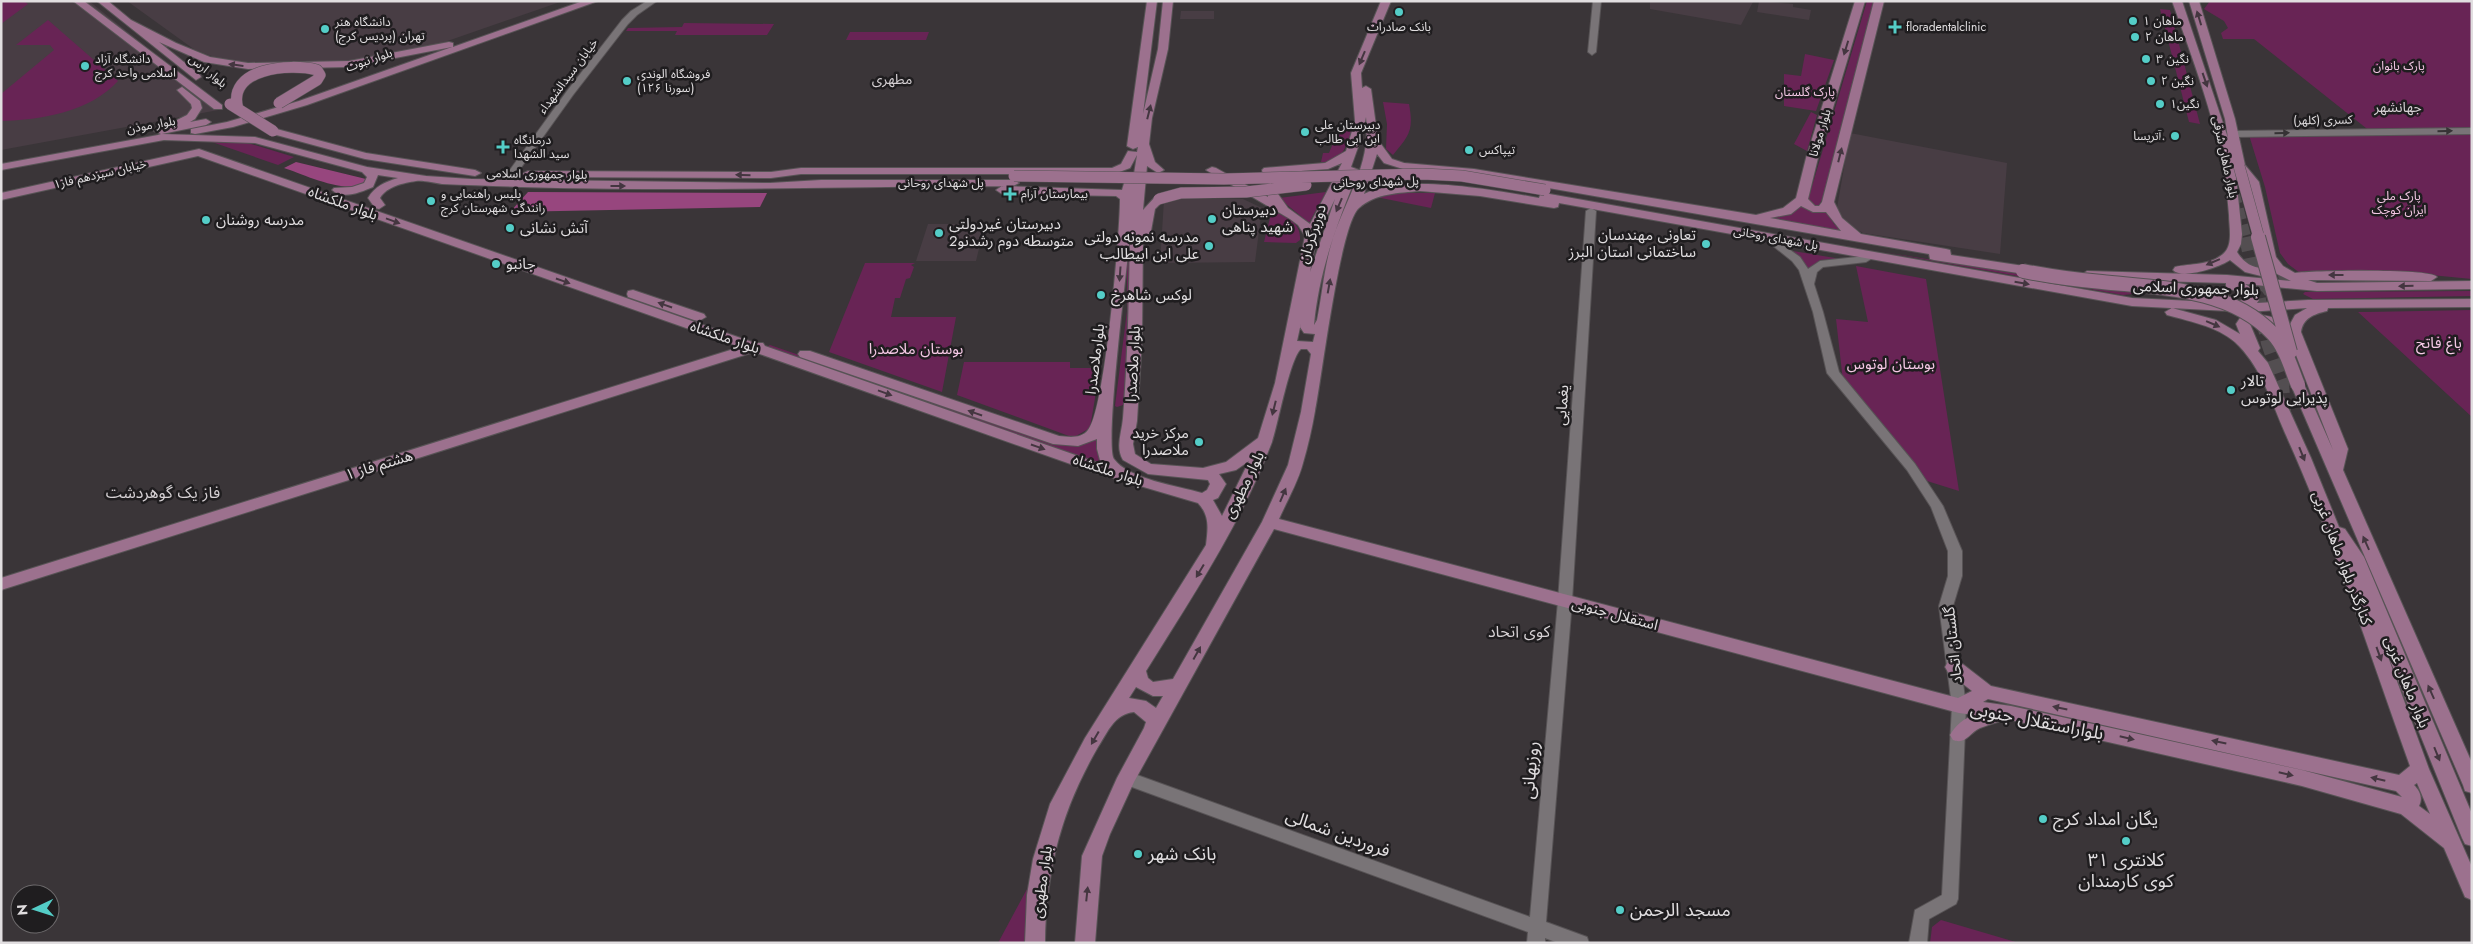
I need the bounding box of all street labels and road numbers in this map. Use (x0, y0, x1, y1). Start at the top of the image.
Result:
street label: خیابان سیدالشهداء (534, 35, 602, 117)
street label: بلوار نبوت (343, 44, 395, 76)
street label: بلوار ارس (185, 50, 231, 92)
street label: بلوار مولانا (1804, 107, 1836, 159)
street label: کسری (کلهر) (2293, 110, 2354, 130)
street label: بلوار موذن (125, 112, 177, 138)
street label: بلوار ماهان شرقی (2208, 114, 2242, 200)
street label: خیابان سیزدهم فاز۱ (52, 155, 148, 193)
street label: بلوار جمهوری اسلامی (486, 164, 588, 184)
street label: پل شهدای روحانی (1333, 172, 1419, 192)
street label: پل شهدای روحانی (898, 174, 984, 192)
street label: بلوار ملکشاه (305, 180, 381, 226)
street label: دوربرگردان (1292, 202, 1332, 266)
street label: پل شهدای روحانی (1732, 222, 1820, 254)
street label: بلوار جمهوری اسلامی (2133, 275, 2259, 301)
street label: بلوار ملکشاه (687, 315, 763, 359)
street label: بلوارملاصدرا (1080, 322, 1110, 396)
street label: بلوار ملاصدرا (1120, 325, 1146, 403)
street label: یغمایی (1550, 384, 1574, 426)
street label: هشتم فاز ۱ (343, 444, 415, 486)
street label: بلوار ملکشاه (1070, 448, 1146, 492)
street label: بلوار مطهری (1218, 448, 1270, 522)
street label: کنارگذر بلوار ماهان غربی (2306, 488, 2378, 629)
street label: استقلال جنوبی (1569, 592, 1661, 636)
street label: گلستان اتحاد (1938, 605, 1968, 685)
street label: بلوار ماهان غربی (2379, 633, 2435, 731)
street label: بلواراستقلال جنوبی (1968, 695, 2106, 747)
street label: روزبهانی (1515, 740, 1545, 800)
street label: فروردین شمالی (1282, 802, 1394, 864)
street label: بلوار مطهری (1026, 844, 1058, 920)

